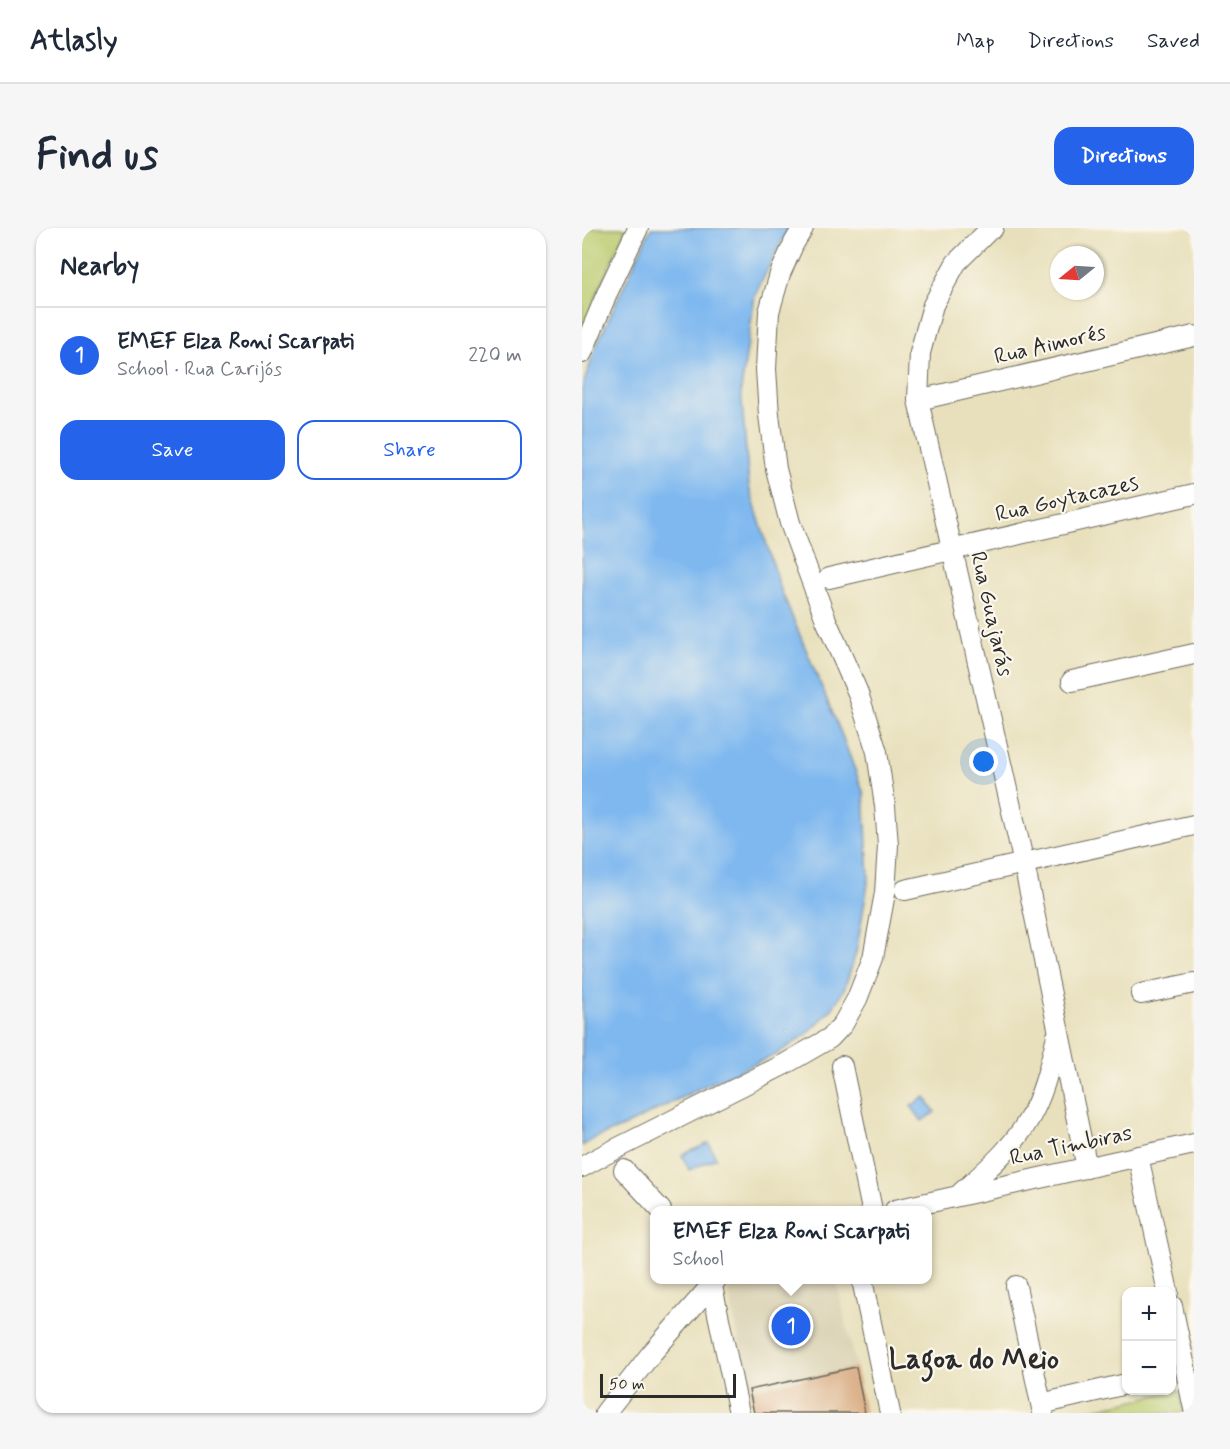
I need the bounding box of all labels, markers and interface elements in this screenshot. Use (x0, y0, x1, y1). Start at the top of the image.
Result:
text: Atlasly (30, 23, 118, 60)
text: Map (956, 27, 995, 55)
text: Directions (1028, 27, 1114, 55)
text: Saved (1147, 27, 1200, 55)
button: Directions (1054, 127, 1194, 185)
text: Find us (36, 129, 158, 184)
north arrow (1050, 246, 1104, 300)
text: Nearby (60, 250, 139, 284)
street label: Rua Aimorés (991, 318, 1109, 371)
text: EMEF Elza Roni Scarpati (117, 328, 354, 356)
text: 1 (75, 342, 84, 369)
text: 220 m (468, 342, 522, 369)
text: School · Rua Carijós (117, 356, 282, 383)
button: Save (60, 420, 285, 480)
button: Share (297, 420, 522, 480)
street label: Rua Goytacazes (993, 469, 1142, 529)
street label: Rua Guajarás (962, 549, 1019, 680)
your location (969, 747, 998, 776)
street label: Rua Timbiras (1007, 1119, 1135, 1173)
popup (650, 1206, 932, 1284)
text: EMEF Elza Roni Scarpati (673, 1218, 909, 1246)
text: School (673, 1246, 724, 1273)
map controls (1122, 1287, 1176, 1395)
button: + (1122, 1287, 1176, 1341)
pin: 1 (772, 1304, 810, 1348)
button: − (1122, 1341, 1176, 1395)
district label: Lagoa do Meio (889, 1342, 1059, 1382)
scale bar (600, 1371, 736, 1398)
text: 50 m (609, 1374, 645, 1395)

